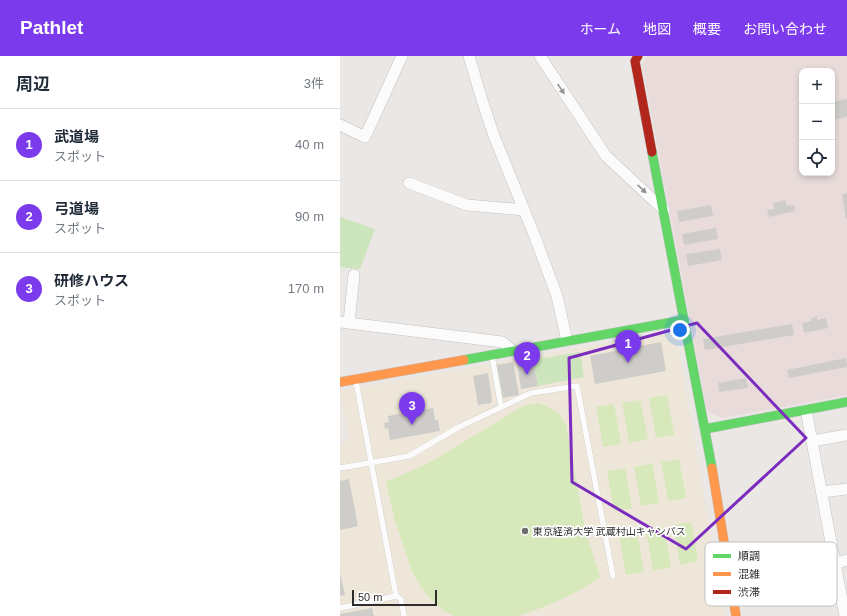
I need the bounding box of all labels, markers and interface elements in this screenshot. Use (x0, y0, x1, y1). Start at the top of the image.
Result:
text: Pathlet (20, 17, 83, 38)
text: ホーム (579, 21, 621, 37)
text: 地図 (643, 21, 671, 37)
text: 概要 (693, 21, 721, 37)
text: お問い合わせ (743, 21, 827, 37)
map controls (799, 68, 835, 176)
button: + (799, 68, 835, 104)
text: 周辺 (16, 75, 50, 94)
text: 3件 (304, 76, 324, 91)
one-way arrow (557, 84, 565, 94)
button: − (799, 104, 835, 140)
text: 武道場 (54, 128, 99, 145)
text: 1 (25, 137, 33, 152)
text: 40 m (295, 137, 324, 152)
button: locate (799, 140, 835, 176)
text: スポット (54, 149, 106, 164)
one-way arrow (637, 185, 647, 194)
text: 弓道場 (54, 200, 99, 217)
text: 2 (25, 209, 33, 224)
text: 90 m (295, 209, 324, 224)
text: スポット (54, 221, 106, 236)
text: 研修ハウス (54, 272, 129, 289)
text: 3 (25, 281, 33, 296)
text: 170 m (288, 281, 324, 296)
text: スポット (54, 293, 106, 308)
your location (670, 320, 690, 340)
pin: 1 (615, 330, 641, 363)
pin: 2 (514, 342, 540, 375)
pin: 3 (399, 392, 425, 425)
marker: 東京経済大学 武蔵村山キャンパス (520, 526, 530, 536)
place label: 東京経済大学 武蔵村山キャンパス (533, 526, 686, 537)
legend (705, 542, 837, 606)
text: 順調 (738, 550, 760, 562)
text: 混雑 (738, 568, 760, 580)
text: 渋滞 (738, 586, 760, 598)
scale bar (352, 588, 437, 607)
text: 50 m (358, 591, 382, 603)

